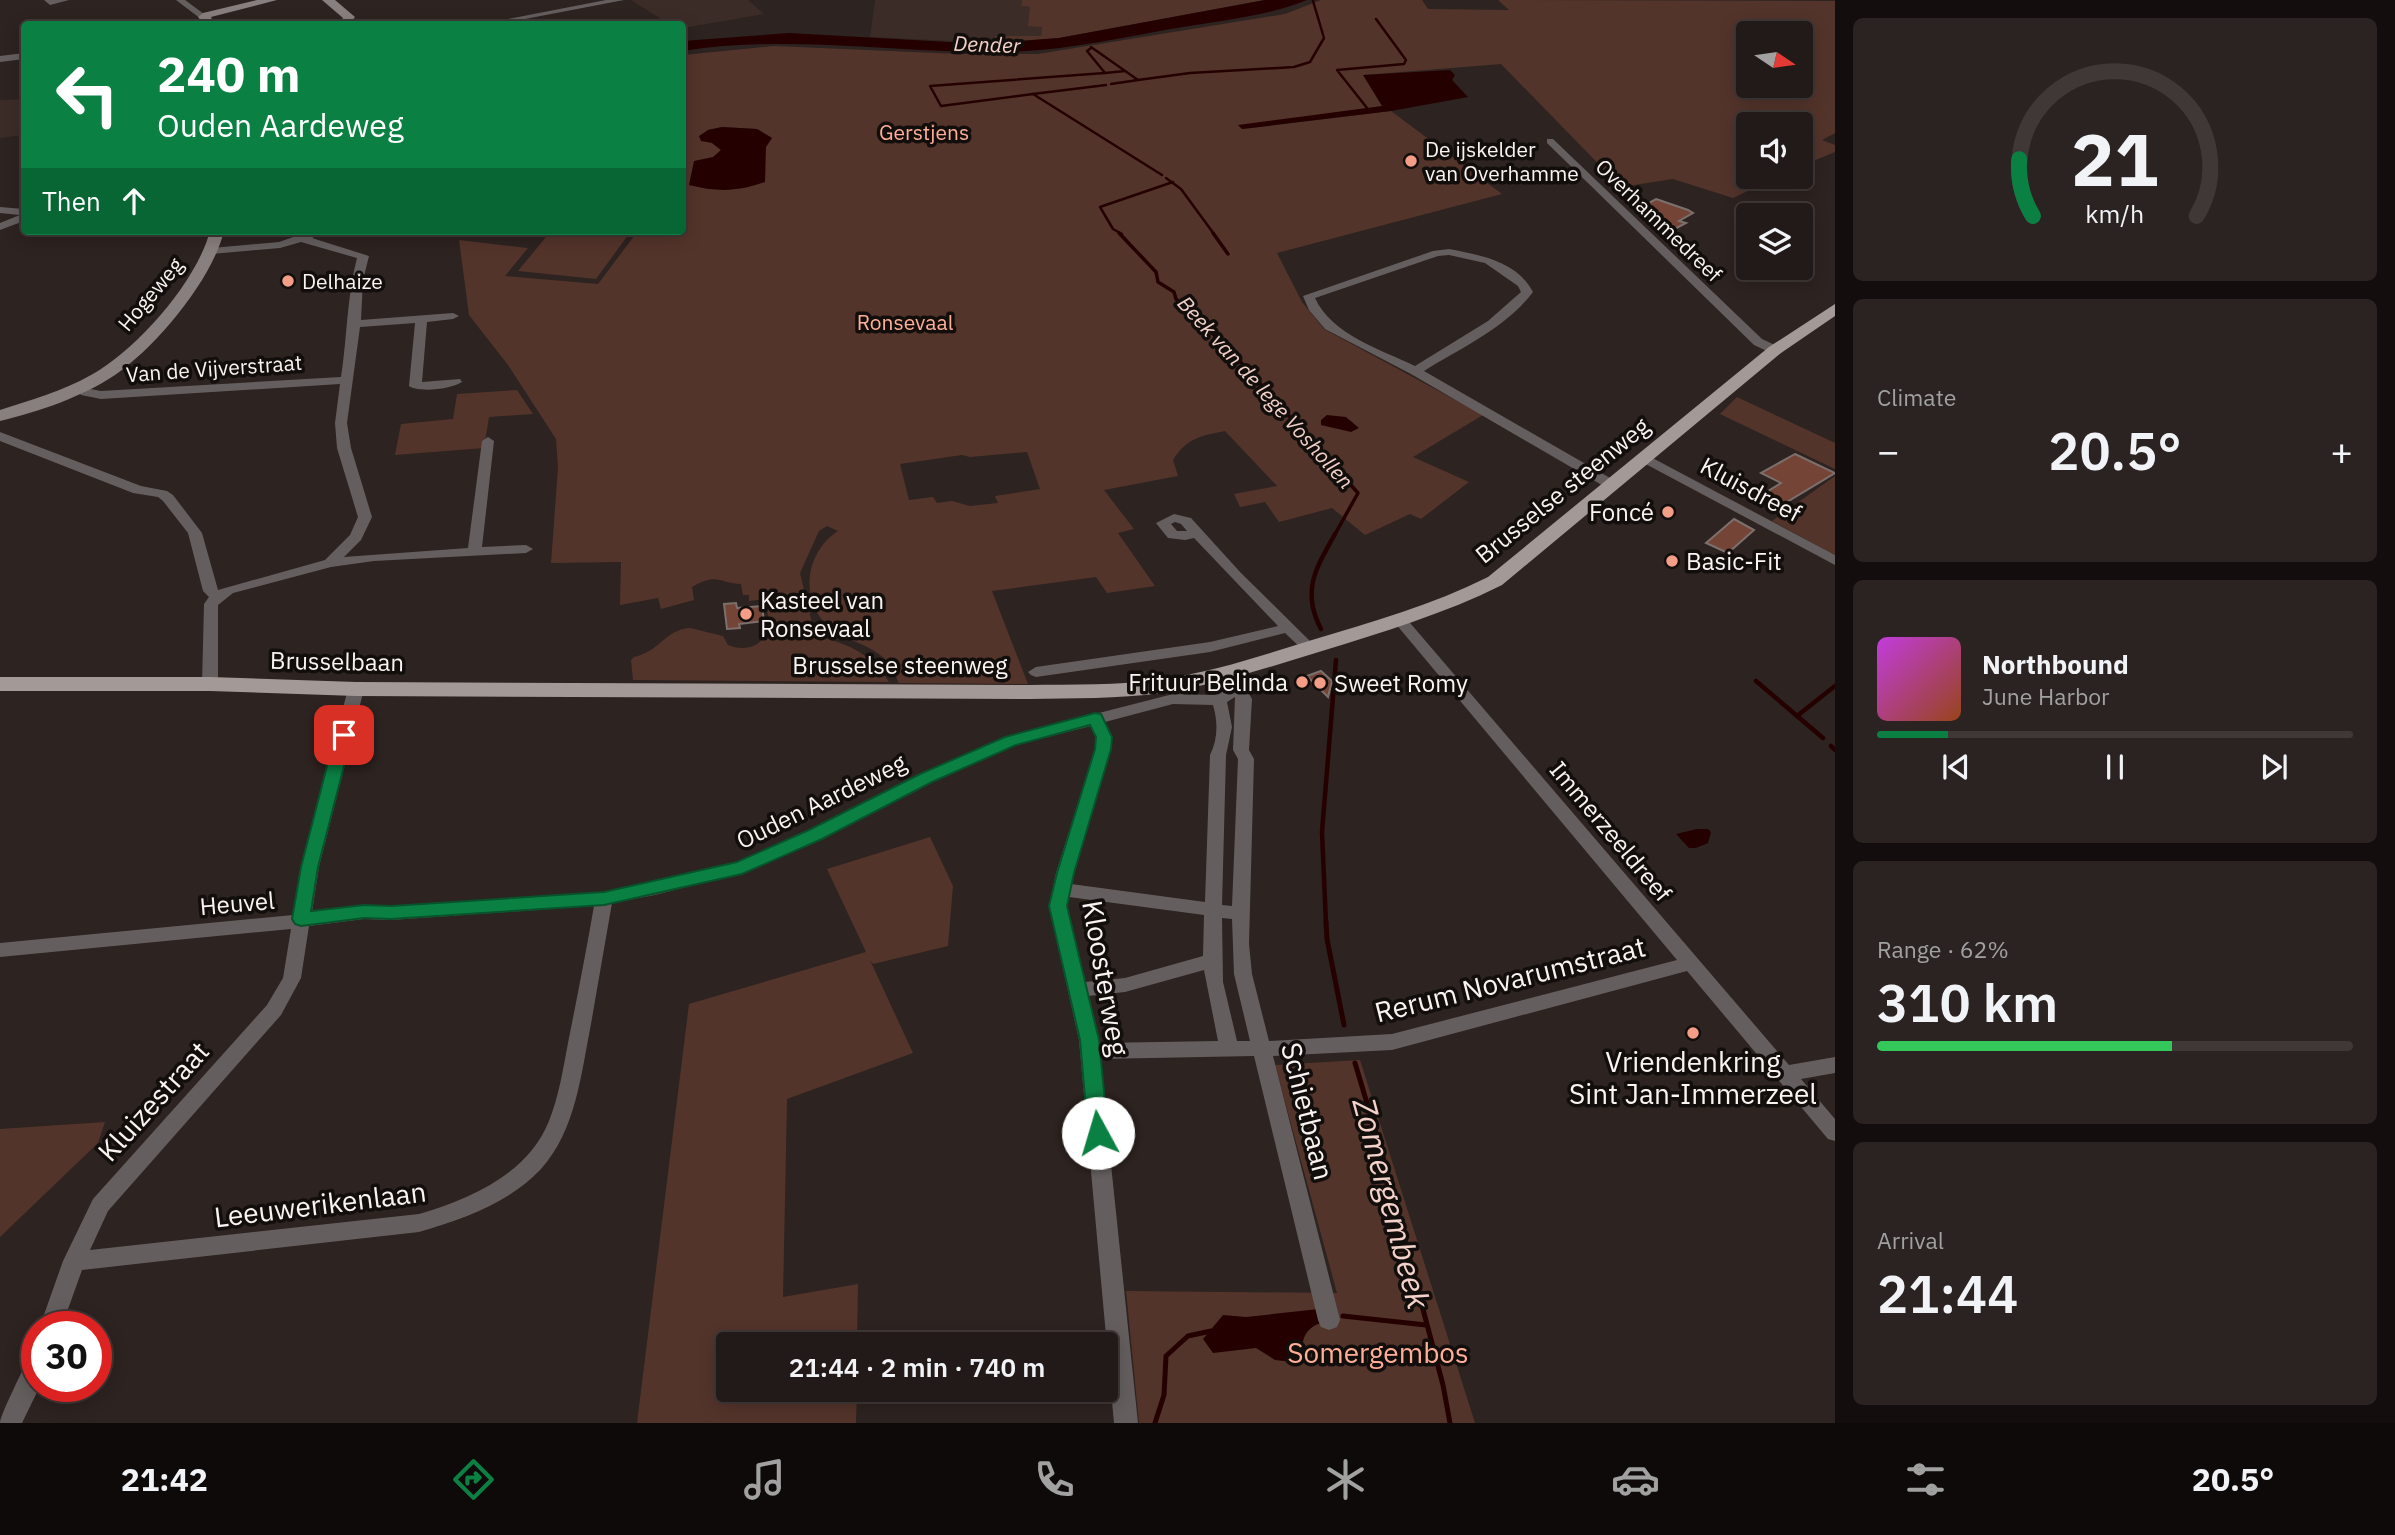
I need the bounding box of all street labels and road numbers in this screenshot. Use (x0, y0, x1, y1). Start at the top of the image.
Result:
street label: Overhammedreef (1590, 153, 1728, 288)
street label: Hogeweg (111, 251, 189, 337)
street label: Van de Vijverstraat (125, 348, 303, 388)
street label: Brusselse steenweg (1468, 410, 1656, 570)
street label: Kluisdreef (1695, 449, 1807, 529)
street label: Brusselbaan (270, 644, 404, 678)
street label: Brusselse steenweg (792, 649, 1008, 681)
street label: Ouden Aardeweg (731, 746, 911, 856)
street label: Immerzeeldreef (1543, 754, 1679, 908)
street label: Heuvel (198, 884, 276, 922)
street label: Kloosterweg (1074, 897, 1138, 1059)
street label: Rerum Novarumstraat (1371, 927, 1649, 1031)
street label: Kluizestraat (89, 1033, 217, 1169)
street label: Schietbaan (1273, 1038, 1343, 1184)
street label: Leeuwerikenlaan (212, 1173, 428, 1235)

